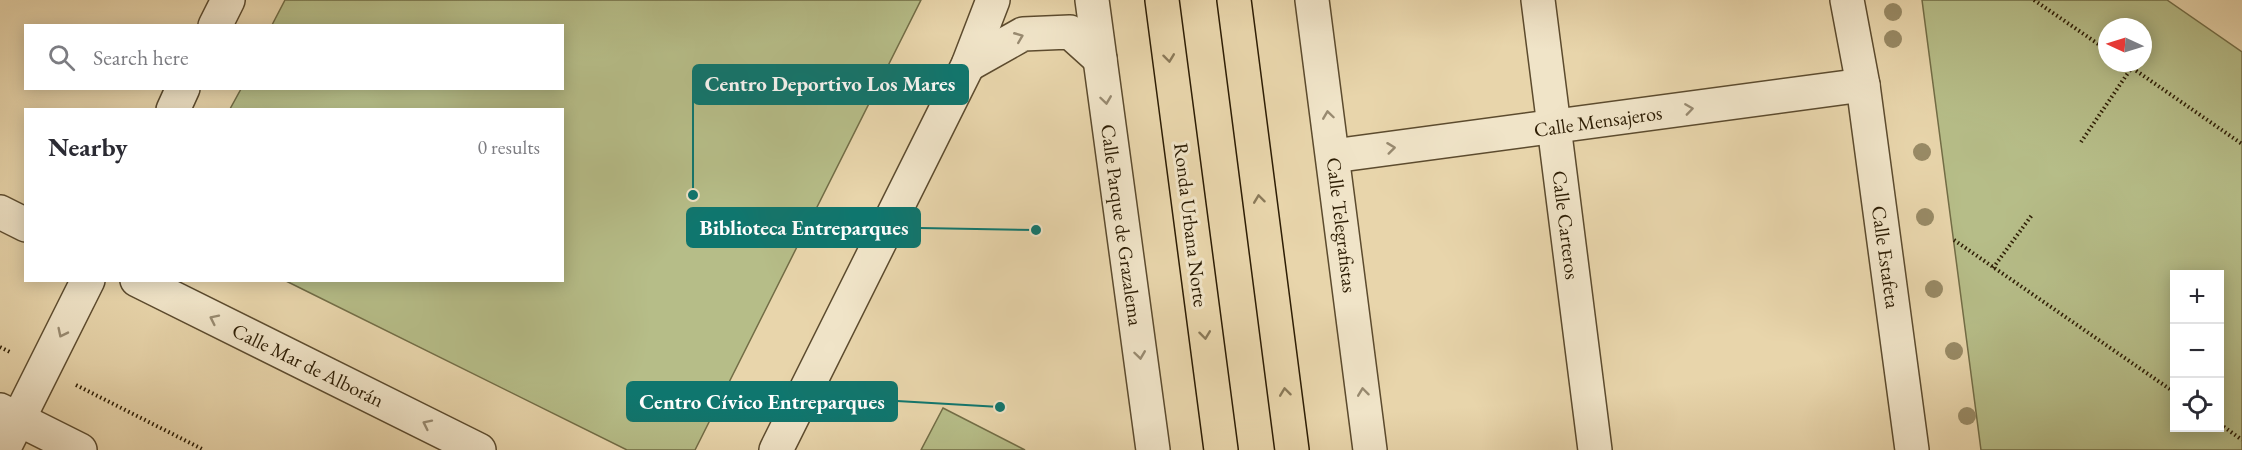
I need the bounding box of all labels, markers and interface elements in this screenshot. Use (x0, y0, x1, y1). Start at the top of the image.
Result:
north arrow (2098, 18, 2152, 72)
search box (24, 24, 564, 90)
one-way arrow (1012, 32, 1023, 44)
icon: search (45, 41, 78, 74)
text: Search here (93, 43, 188, 72)
one-way arrow (1163, 53, 1175, 63)
callout: Centro Deportivo Los Mares (693, 65, 968, 104)
text: Centro Deportivo Los Mares (705, 70, 955, 97)
one-way arrow (1099, 95, 1111, 104)
street label: Calle Mensajeros (1532, 99, 1664, 143)
one-way arrow (1684, 103, 1693, 115)
one-way arrow (1322, 111, 1334, 120)
street label: Calle Parque de Grazalema (1095, 122, 1149, 328)
text: Nearby (48, 130, 128, 164)
text: 0 results (477, 134, 540, 160)
street label: Ronda Urbana Norte (1168, 141, 1214, 309)
one-way arrow (1387, 143, 1396, 155)
street label: Calle Telegrafistas (1321, 156, 1363, 294)
street label: Calle Carteros (1546, 169, 1586, 281)
one-way arrow (1254, 194, 1266, 203)
street label: Calle Estafeta (1866, 204, 1906, 310)
callout: Biblioteca Entreparques (687, 208, 920, 247)
text: Biblioteca Entreparques (699, 214, 909, 241)
map controls (2170, 270, 2224, 432)
button: + (2170, 270, 2224, 324)
one-way arrow (210, 314, 221, 326)
street label: Calle Mar de Alborán (228, 317, 389, 413)
button: − (2170, 324, 2224, 378)
one-way arrow (57, 326, 69, 337)
one-way arrow (1199, 330, 1211, 339)
one-way arrow (1133, 351, 1146, 360)
button: locate (2170, 378, 2224, 432)
callout: Centro Cívico Entreparques (627, 382, 897, 421)
one-way arrow (1279, 387, 1291, 397)
one-way arrow (1357, 387, 1370, 397)
text: Centro Cívico Entreparques (639, 388, 885, 415)
one-way arrow (422, 420, 433, 431)

